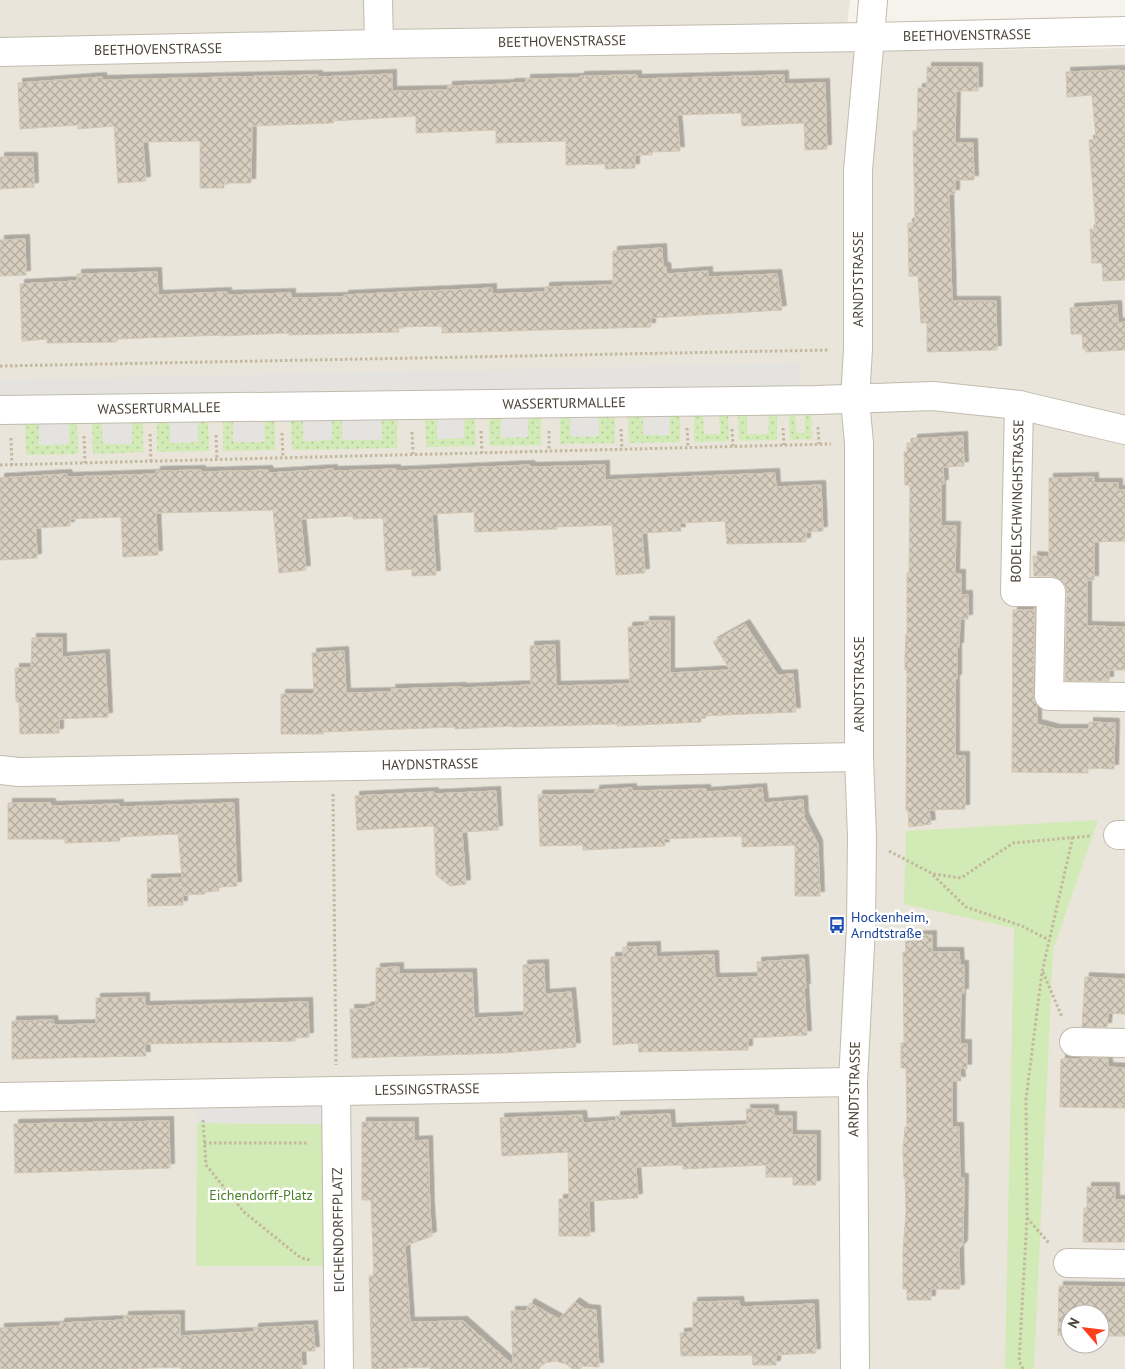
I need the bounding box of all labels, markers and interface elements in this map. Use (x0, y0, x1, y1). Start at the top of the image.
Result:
street label: BEETHOVENSTRASSE (903, 25, 1031, 45)
street label: BEETHOVENSTRASSE (498, 31, 626, 51)
street label: BEETHOVENSTRASSE (94, 39, 222, 59)
street label: ARNDTSTRASSE (849, 231, 867, 327)
street label: WASSERTURMALLEE (502, 393, 626, 413)
street label: WASSERTURMALLEE (97, 398, 221, 418)
street label: BODELSCHWINGHSTRASSE (1007, 419, 1027, 583)
street label: ARNDTSTRASSE (850, 636, 868, 732)
street label: HAYDNSTRASSE (381, 754, 479, 774)
place label: Hockenheim, Arndtstraße (851, 908, 929, 942)
bus stop icon: Hockenheim, Arndtstraße (827, 915, 847, 935)
street label: ARNDTSTRASSE (844, 1041, 864, 1137)
street label: LESSINGSTRASSE (374, 1079, 480, 1099)
street label: EICHENDORFFPLATZ (328, 1167, 348, 1293)
park label: Eichendorff-Platz (209, 1186, 313, 1204)
north arrow (1060, 1304, 1110, 1354)
text: N (1063, 1315, 1084, 1331)

